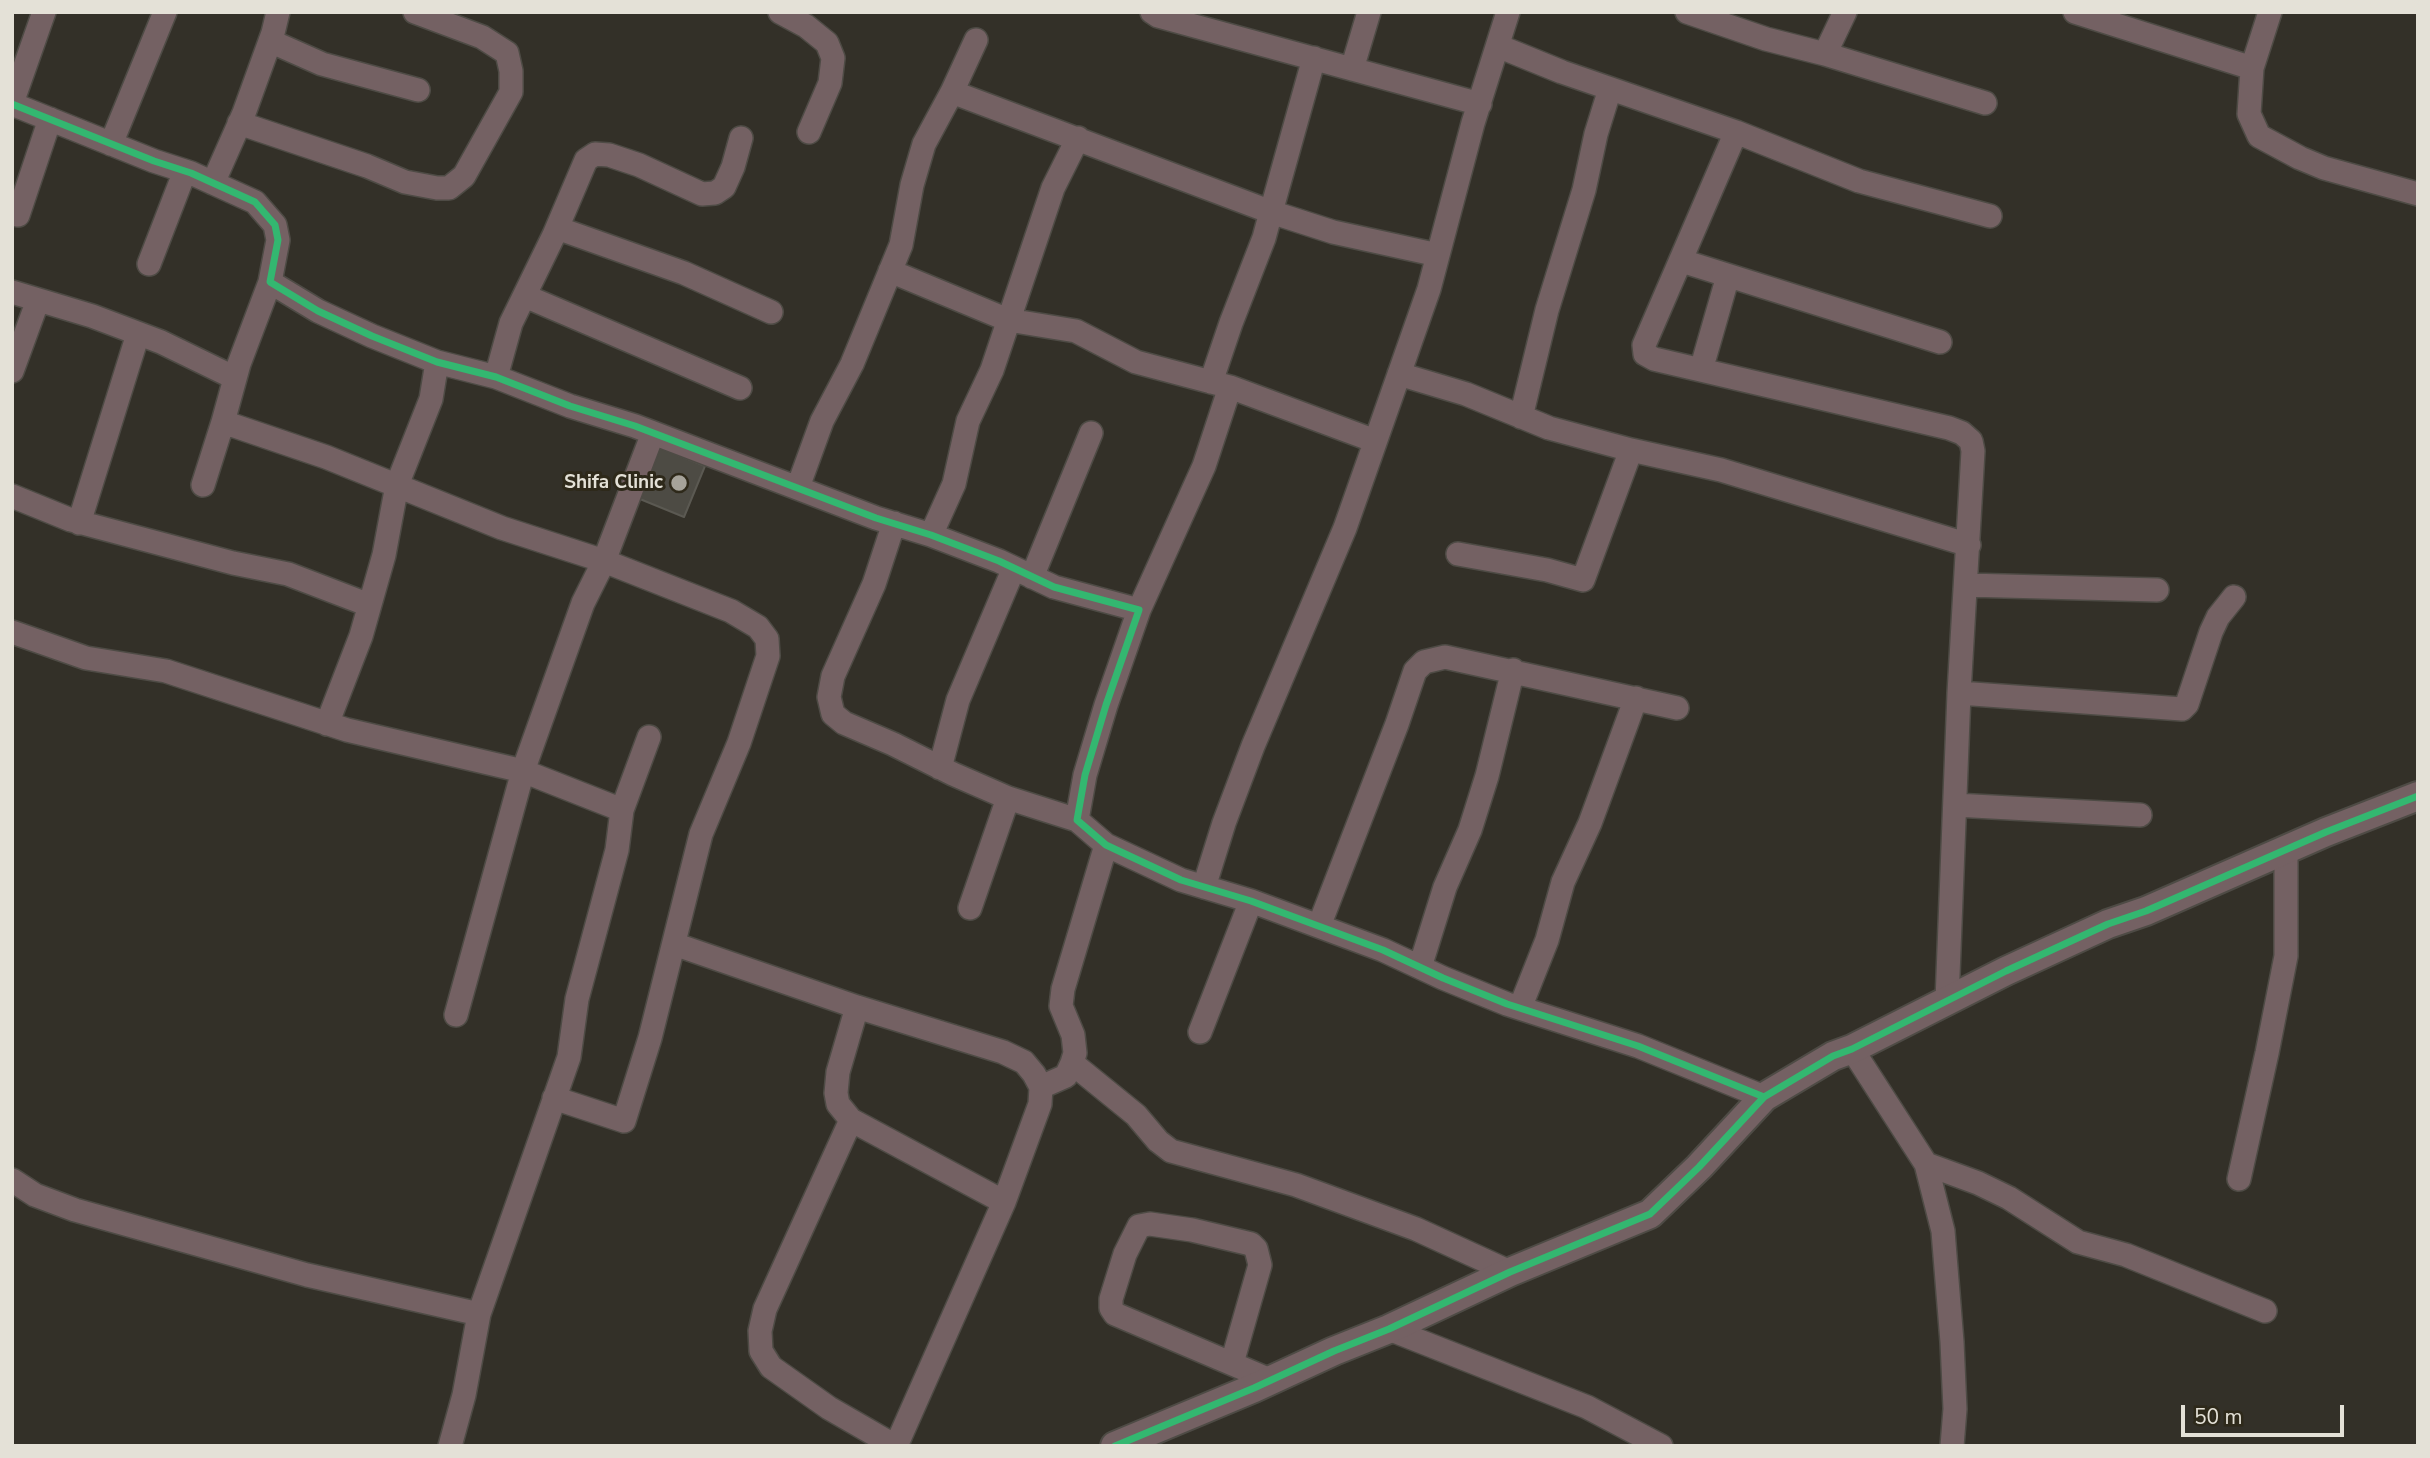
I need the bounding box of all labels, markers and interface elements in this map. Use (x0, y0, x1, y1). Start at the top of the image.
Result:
place label: Shifa Clinic (564, 472, 663, 494)
marker: Shifa Clinic (669, 473, 689, 493)
scale bar (2185, 1392, 2348, 1436)
text: 50 m (2194, 1403, 2243, 1431)

